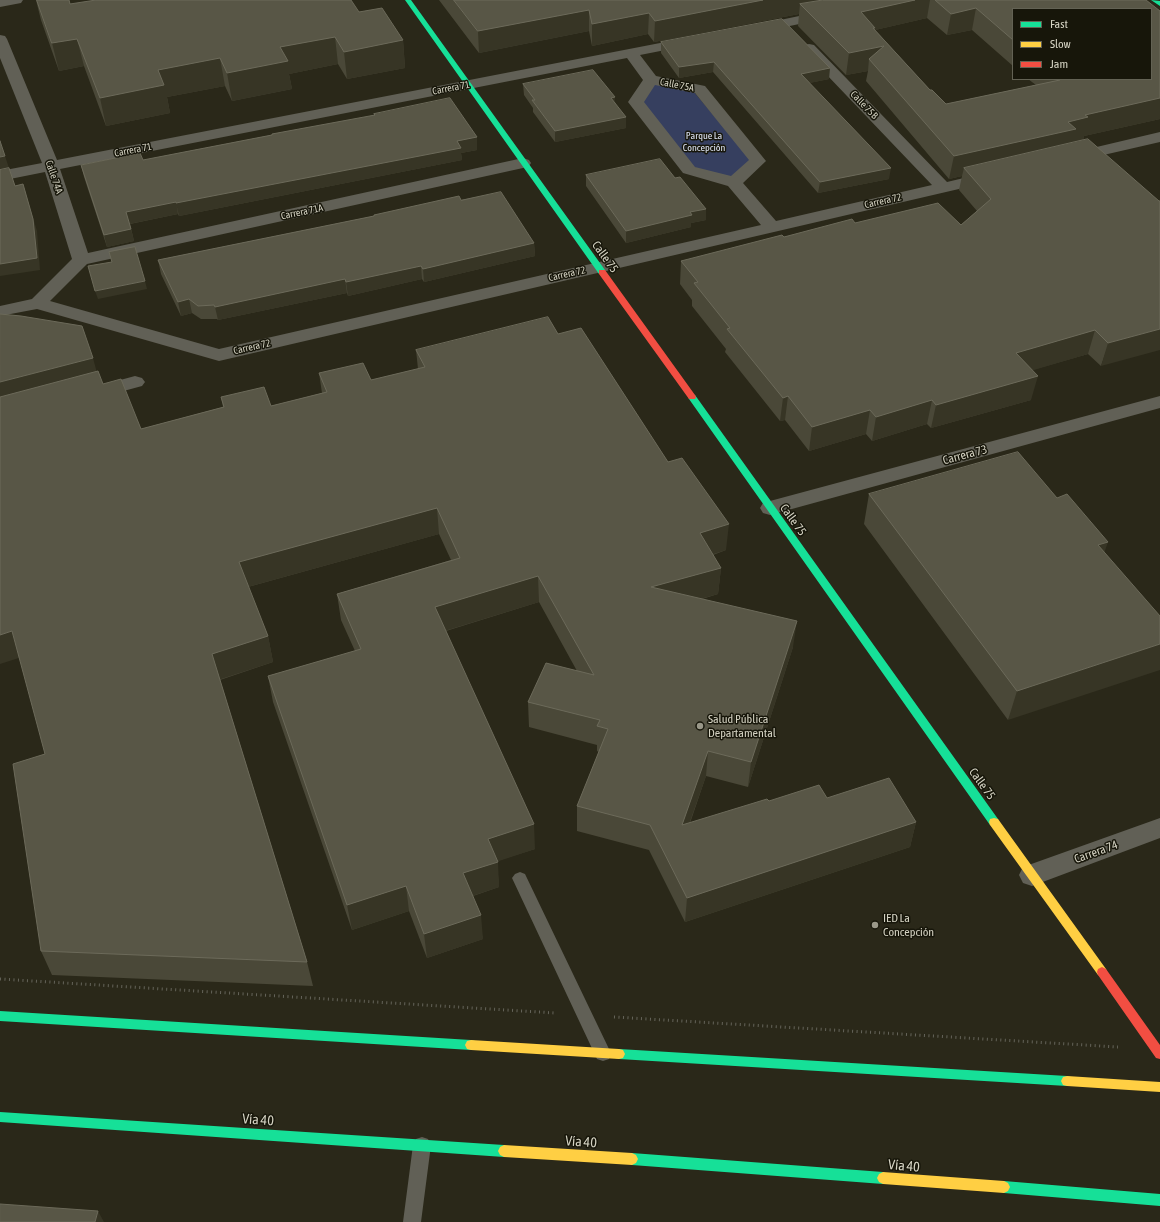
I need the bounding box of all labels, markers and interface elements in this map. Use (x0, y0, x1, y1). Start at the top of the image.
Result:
legend (1012, 8, 1152, 80)
text: Fast (1050, 17, 1068, 31)
text: Slow (1050, 37, 1071, 51)
text: Jam (1050, 57, 1068, 71)
street label: Calle 75A (659, 76, 695, 94)
street label: Carrera 71 (431, 79, 471, 97)
street label: Calle 75B (848, 88, 880, 122)
park label: Parque La Concepción (683, 130, 725, 154)
street label: Carrera 71 (113, 141, 153, 159)
street label: Calle 74A (43, 159, 65, 195)
street label: Carrera 72 (863, 191, 903, 211)
street label: Carrera 71A (280, 202, 324, 222)
street label: Calle 75 (589, 238, 621, 276)
street label: Carrera 72 (547, 264, 587, 284)
street label: Carrera 72 (232, 337, 272, 357)
street label: Carrera 73 (941, 442, 989, 468)
street label: Calle 75 (777, 501, 809, 539)
place label: Salud Pública Departamental (708, 712, 776, 740)
marker: Salud Pública Departamental (695, 721, 705, 731)
street label: Calle 75 (966, 765, 998, 803)
street label: Carrera 74 (1072, 837, 1120, 867)
place label: IED La Concepción (883, 911, 934, 939)
marker: IED La Concepción (870, 920, 880, 930)
street label: Vía 40 (242, 1111, 274, 1129)
street label: Vía 40 (565, 1133, 597, 1151)
street label: Vía 40 (887, 1156, 921, 1176)

